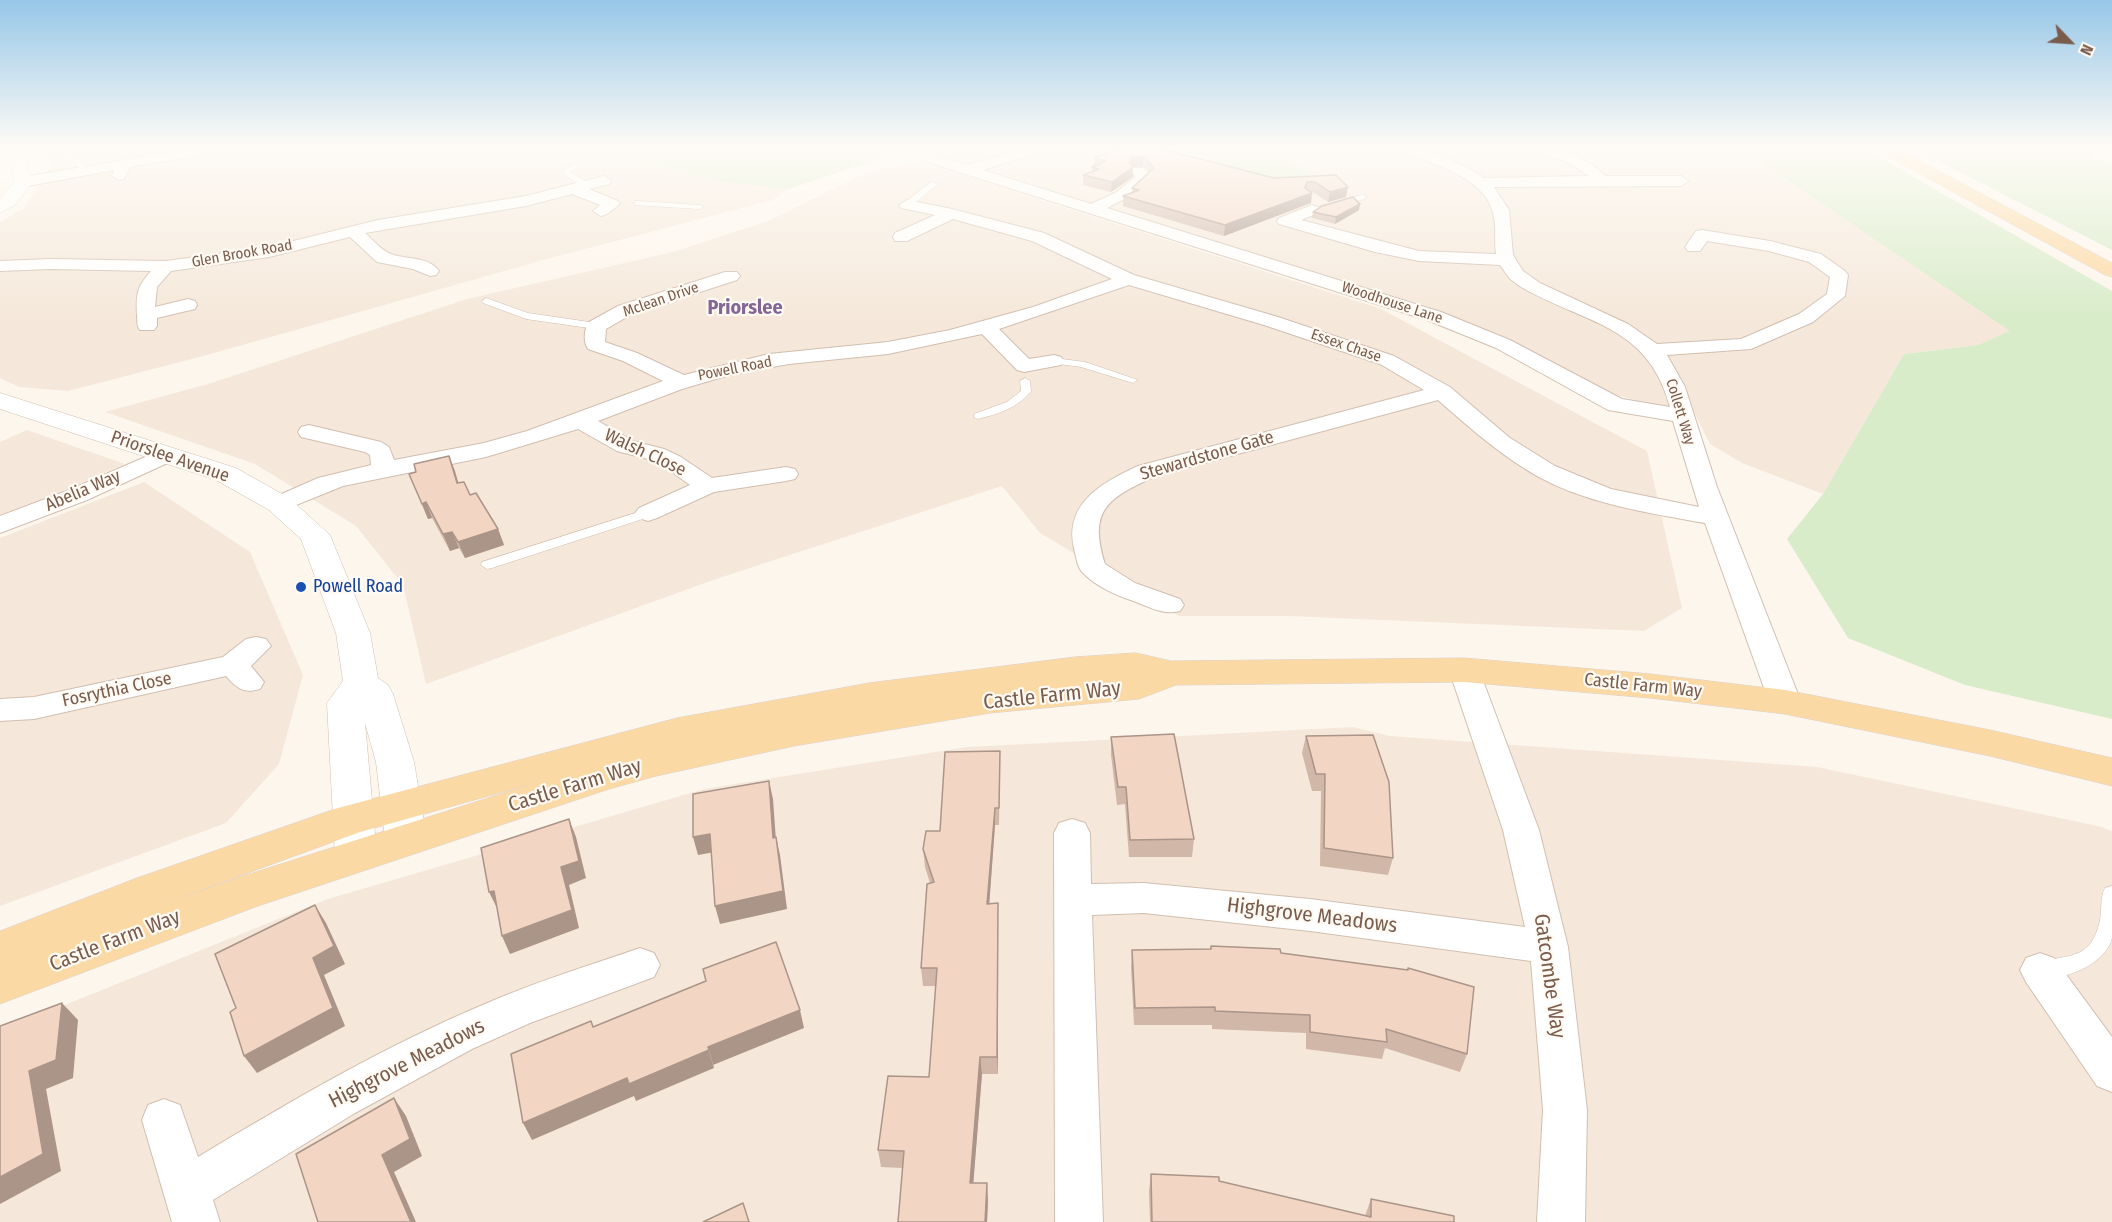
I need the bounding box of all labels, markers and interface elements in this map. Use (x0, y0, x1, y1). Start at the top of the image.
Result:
north arrow (2040, 12, 2100, 72)
text: N (2076, 41, 2097, 58)
street label: Glen Brook Road (190, 236, 294, 272)
street label: Woodhouse Lane (1339, 278, 1445, 328)
street label: Mclean Drive (621, 279, 701, 321)
district label: Priorslee (707, 296, 783, 320)
street label: Essex Chase (1308, 326, 1384, 366)
street label: Powell Road (696, 353, 774, 385)
street label: Collett Way (1661, 377, 1699, 447)
street label: Walsh Close (601, 425, 689, 481)
street label: Priorslee Avenue (108, 427, 232, 487)
street label: Stewardstone Gate (1138, 427, 1276, 485)
street label: Abelia Way (42, 465, 124, 517)
place label: Powell Road (313, 576, 403, 598)
marker: Powell Road (294, 580, 308, 594)
street label: Fosrythia Close (60, 668, 174, 712)
street label: Castle Farm Way (1583, 669, 1703, 703)
street label: Castle Farm Way (982, 676, 1122, 716)
street label: Castle Farm Way (505, 754, 645, 818)
street label: Highgrove Meadows (1225, 893, 1399, 939)
street label: Castle Farm Way (46, 904, 184, 978)
street label: Gatcombe Way (1528, 912, 1570, 1040)
street label: Highgrove Meadows (325, 1014, 489, 1114)

